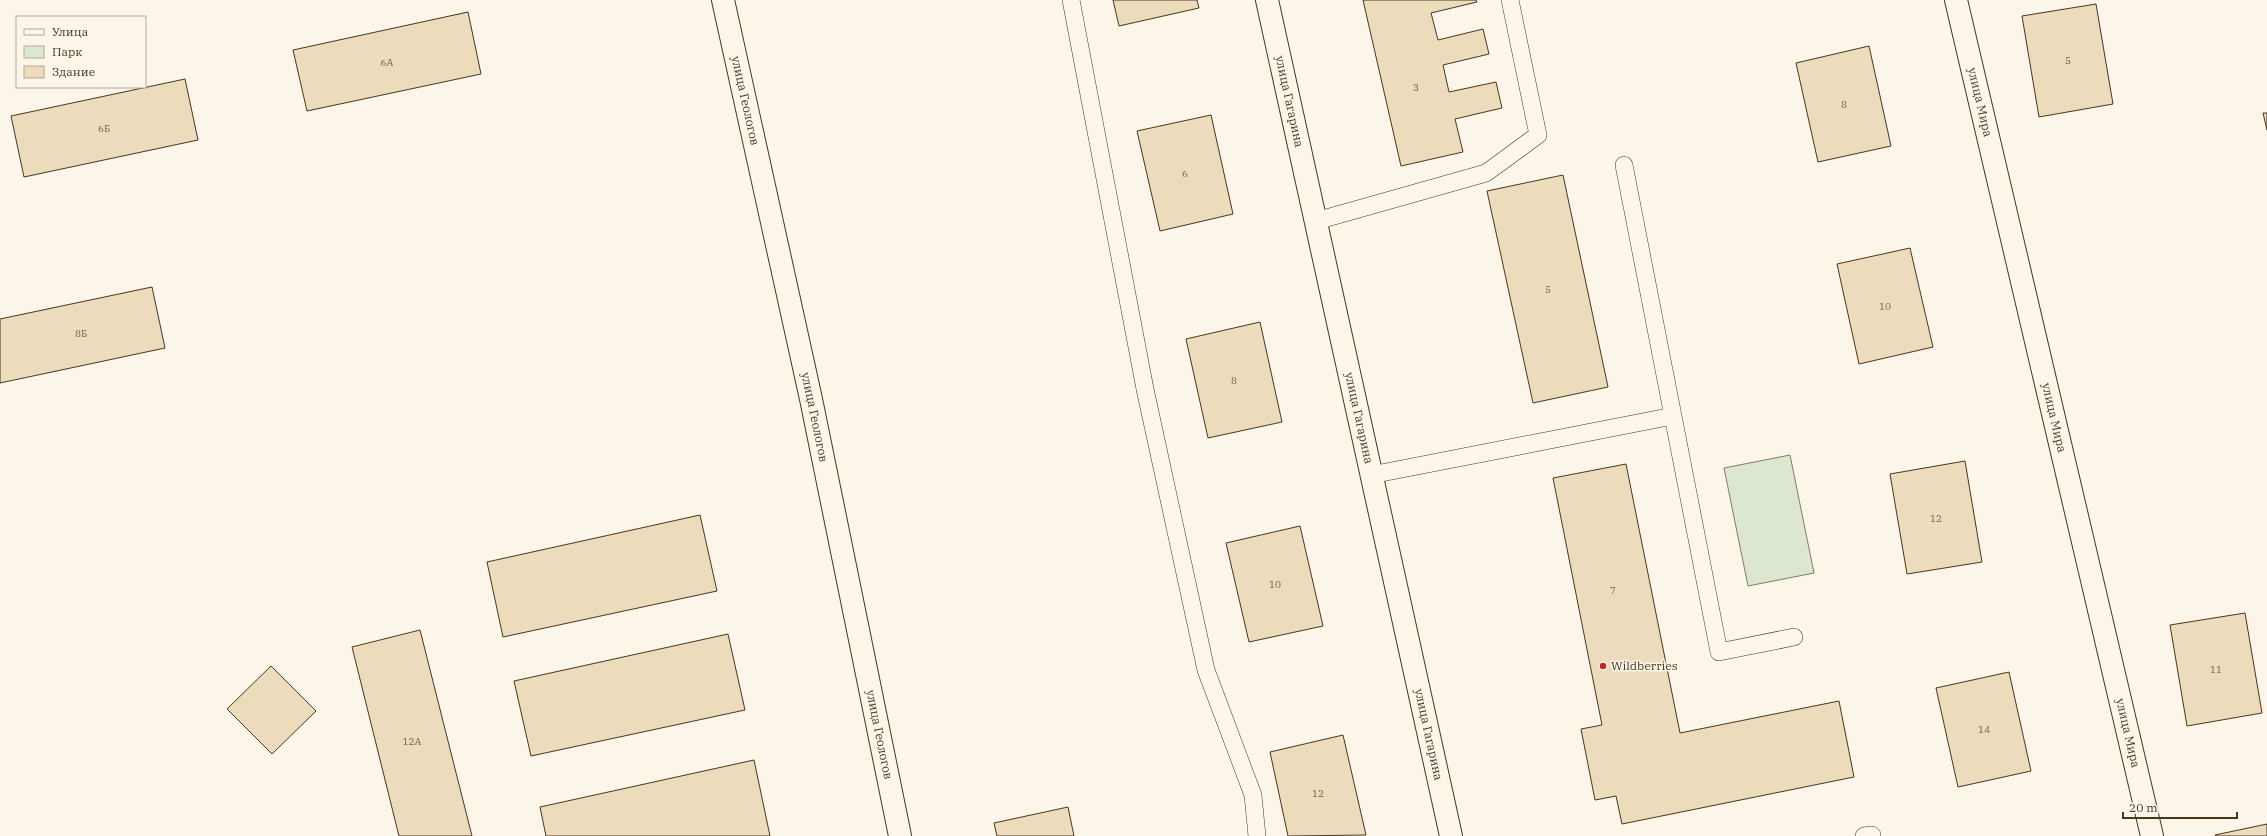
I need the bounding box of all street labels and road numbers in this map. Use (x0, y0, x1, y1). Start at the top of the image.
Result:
street label: улица Геологов (729, 54, 763, 147)
street label: улица Гагарина (1272, 54, 1307, 149)
street label: улица Мира (1965, 66, 1996, 139)
street label: улица Геологов (798, 371, 832, 463)
street label: улица Гагарина (1342, 371, 1377, 466)
street label: улица Мира (2039, 381, 2070, 454)
street label: улица Гагарина (1412, 687, 1447, 782)
street label: улица Геологов (863, 688, 896, 781)
street label: улица Мира (2113, 697, 2144, 770)

